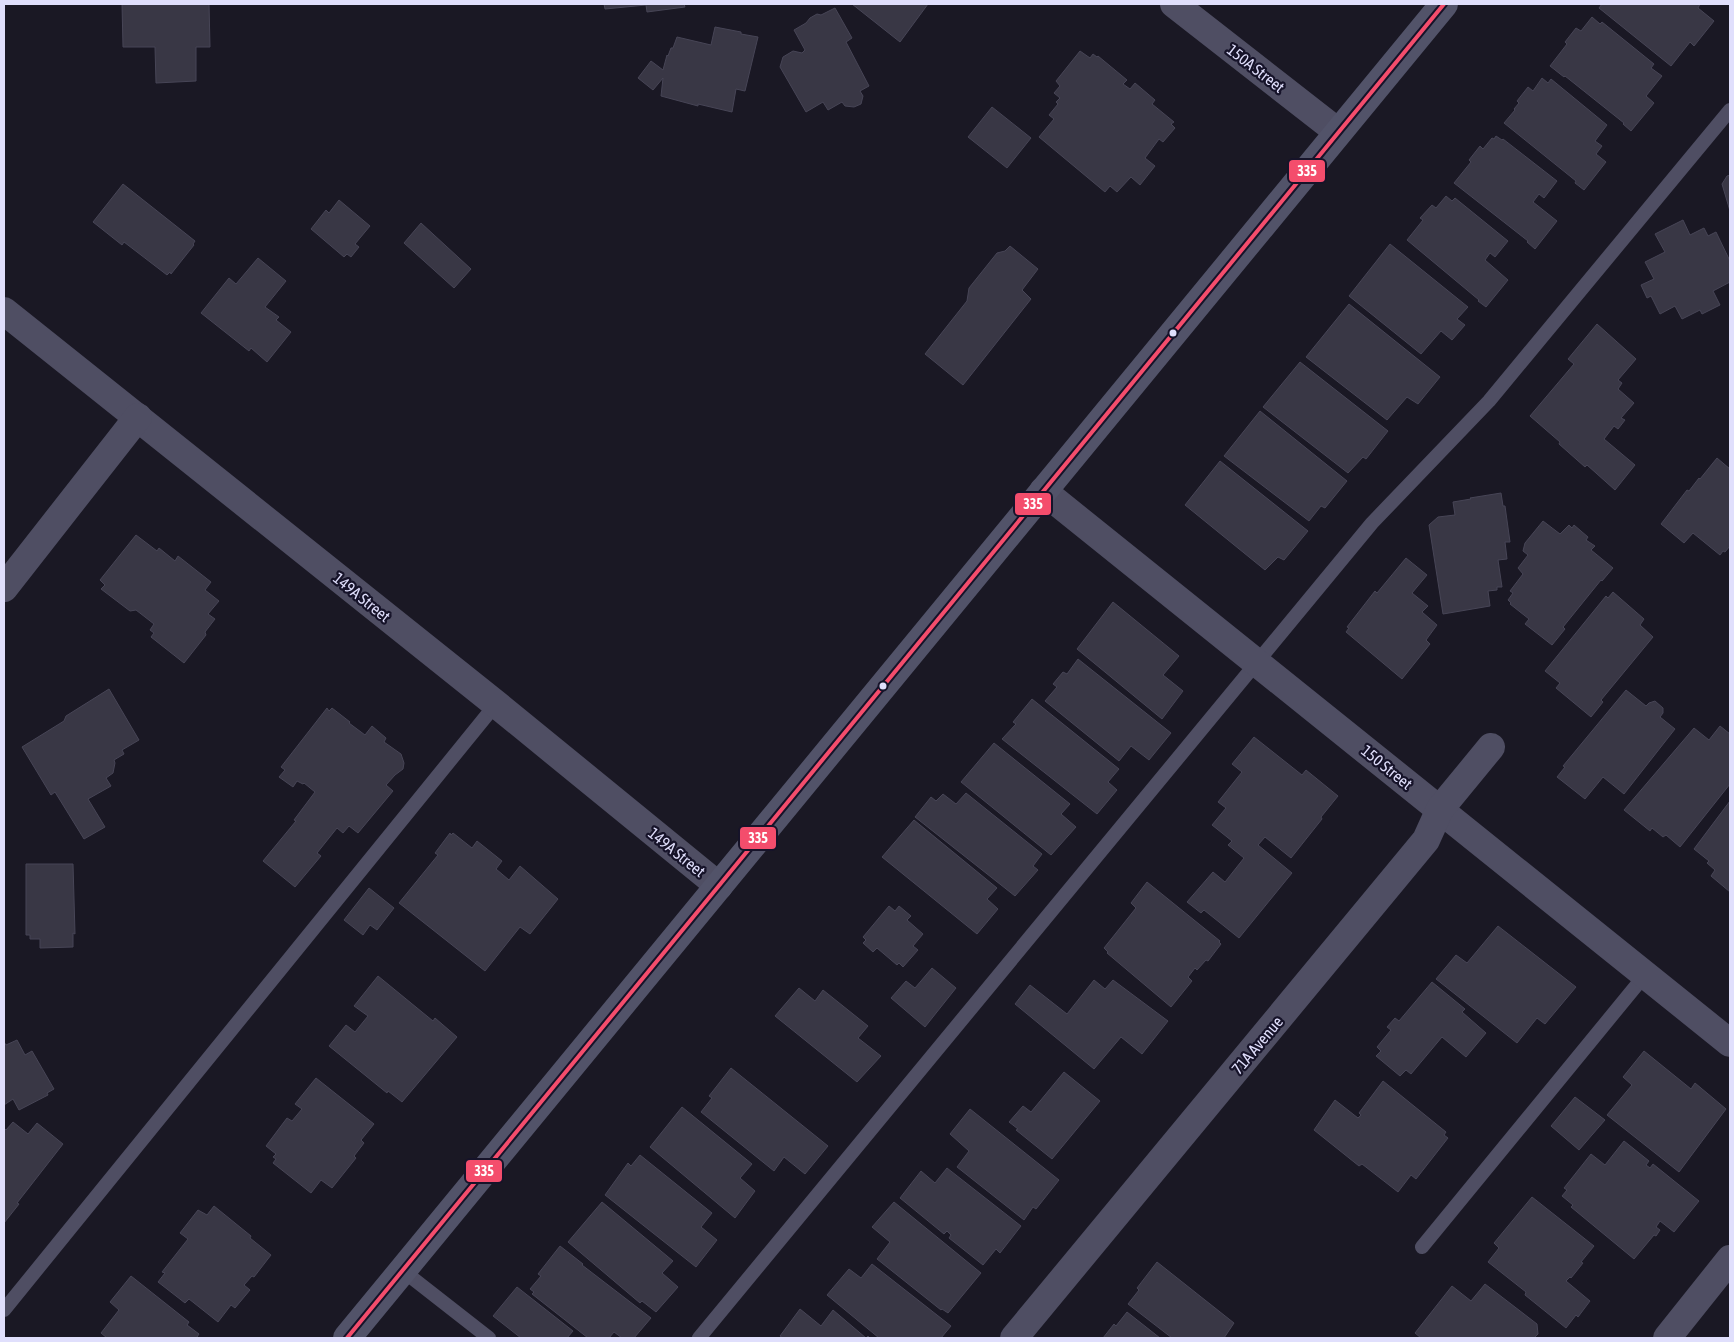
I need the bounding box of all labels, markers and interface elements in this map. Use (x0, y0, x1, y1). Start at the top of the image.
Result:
street label: 150A Street (1224, 40, 1289, 96)
line badge: 335 (1288, 159, 1326, 183)
text: 335 (1297, 163, 1317, 179)
unlabelled marker (1168, 328, 1178, 338)
line badge: 335 (1014, 492, 1052, 516)
text: 335 (1023, 496, 1043, 512)
street label: 149A Street (330, 569, 394, 626)
unlabelled marker (878, 681, 888, 691)
street label: 150 Street (1358, 741, 1416, 793)
street label: 149A Street (645, 824, 709, 881)
line badge: 335 (739, 826, 777, 850)
text: 335 (748, 830, 768, 846)
street label: 71A Avenue (1228, 1013, 1286, 1077)
line badge: 335 (465, 1159, 503, 1183)
text: 335 (474, 1163, 494, 1179)

